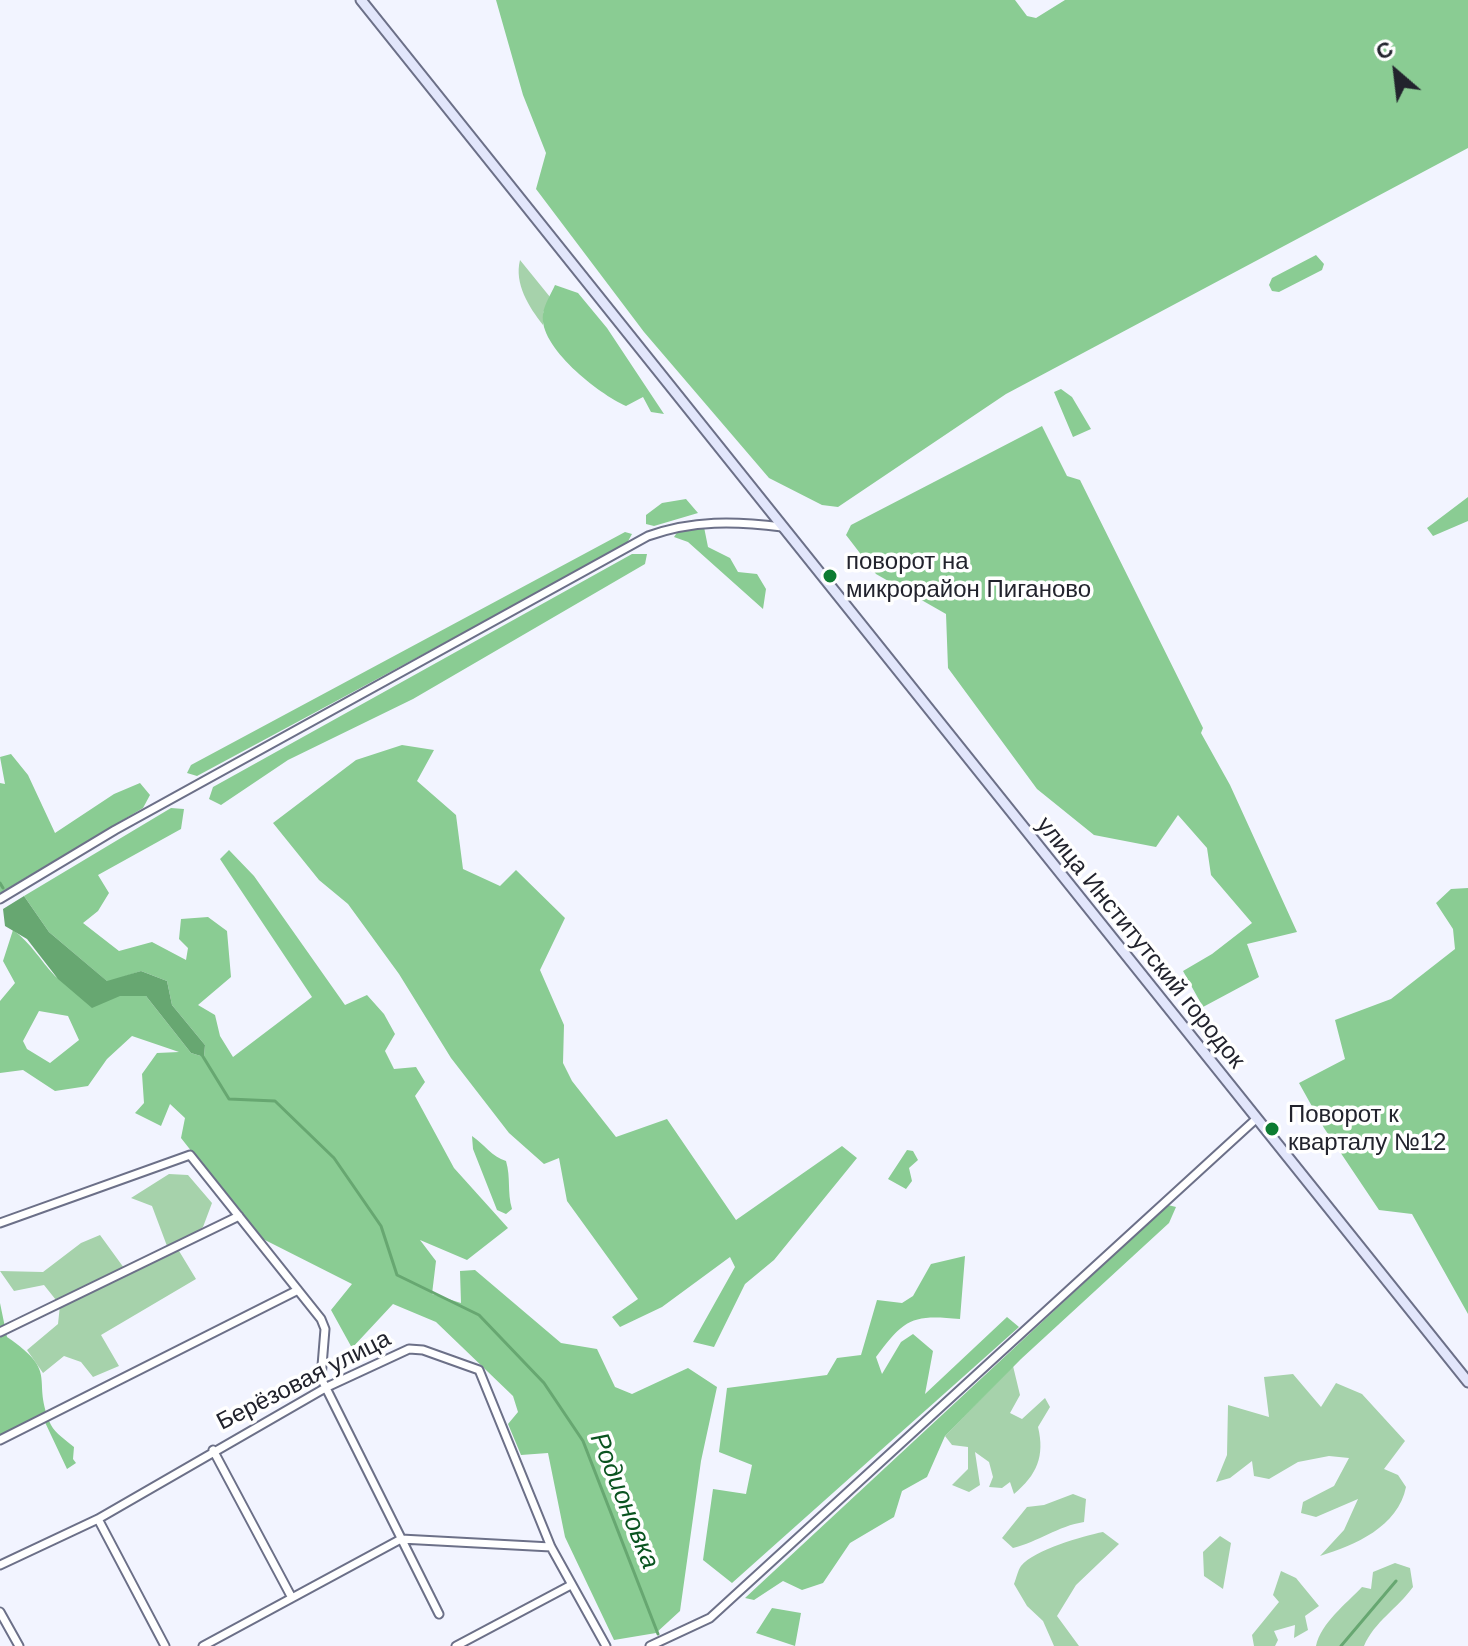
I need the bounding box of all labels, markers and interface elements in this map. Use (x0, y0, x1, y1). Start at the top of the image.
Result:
north arrow (1356, 32, 1436, 112)
text: С (1372, 36, 1397, 65)
place label: поворот на микрорайон Пиганово (846, 548, 1091, 604)
marker: поворот на микрорайон Пиганово (821, 567, 839, 585)
street label: улица Институтский городок (1030, 811, 1250, 1075)
place label: Поворот к кварталу №12 (1288, 1101, 1446, 1157)
marker: Поворот к кварталу №12 (1263, 1120, 1281, 1138)
street label: Берёзовая улица (212, 1325, 396, 1437)
water label: Родионовка (583, 1428, 665, 1574)

